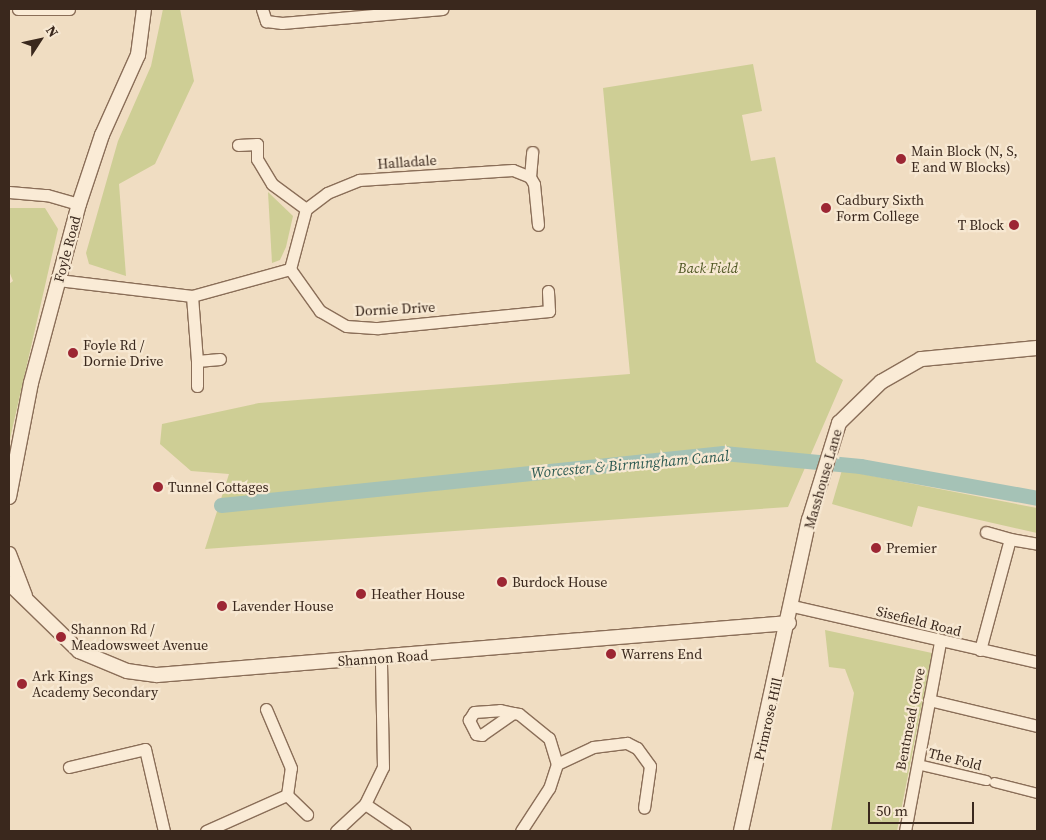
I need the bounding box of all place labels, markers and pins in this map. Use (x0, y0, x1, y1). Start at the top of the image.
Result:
place label: Main Block (N, S, E and W Blocks) (911, 143, 1018, 176)
marker: Main Block (N, S, E and W Blocks) (895, 153, 907, 165)
place label: Cadbury Sixth Form College (836, 192, 924, 224)
marker: Cadbury Sixth Form College (820, 202, 832, 214)
place label: T Block (957, 217, 1004, 233)
marker: T Block (1008, 219, 1020, 231)
place label: Foyle Rd / Dornie Drive (83, 337, 163, 370)
marker: Foyle Rd / Dornie Drive (67, 347, 79, 359)
place label: Tunnel Cottages (168, 479, 269, 495)
marker: Tunnel Cottages (152, 481, 164, 493)
place label: Premier (886, 540, 937, 556)
marker: Premier (870, 542, 882, 554)
place label: Burdock House (512, 574, 607, 590)
marker: Burdock House (496, 576, 508, 588)
place label: Heather House (371, 586, 465, 602)
marker: Heather House (355, 588, 367, 600)
place label: Lavender House (232, 598, 334, 614)
marker: Lavender House (216, 600, 228, 612)
place label: Shannon Rd / Meadowsweet Avenue (71, 621, 208, 654)
marker: Shannon Rd / Meadowsweet Avenue (55, 631, 67, 643)
place label: Warrens End (621, 646, 702, 662)
marker: Warrens End (605, 648, 617, 660)
place label: Ark Kings Academy Secondary (32, 668, 158, 700)
marker: Ark Kings Academy Secondary (16, 678, 28, 690)

